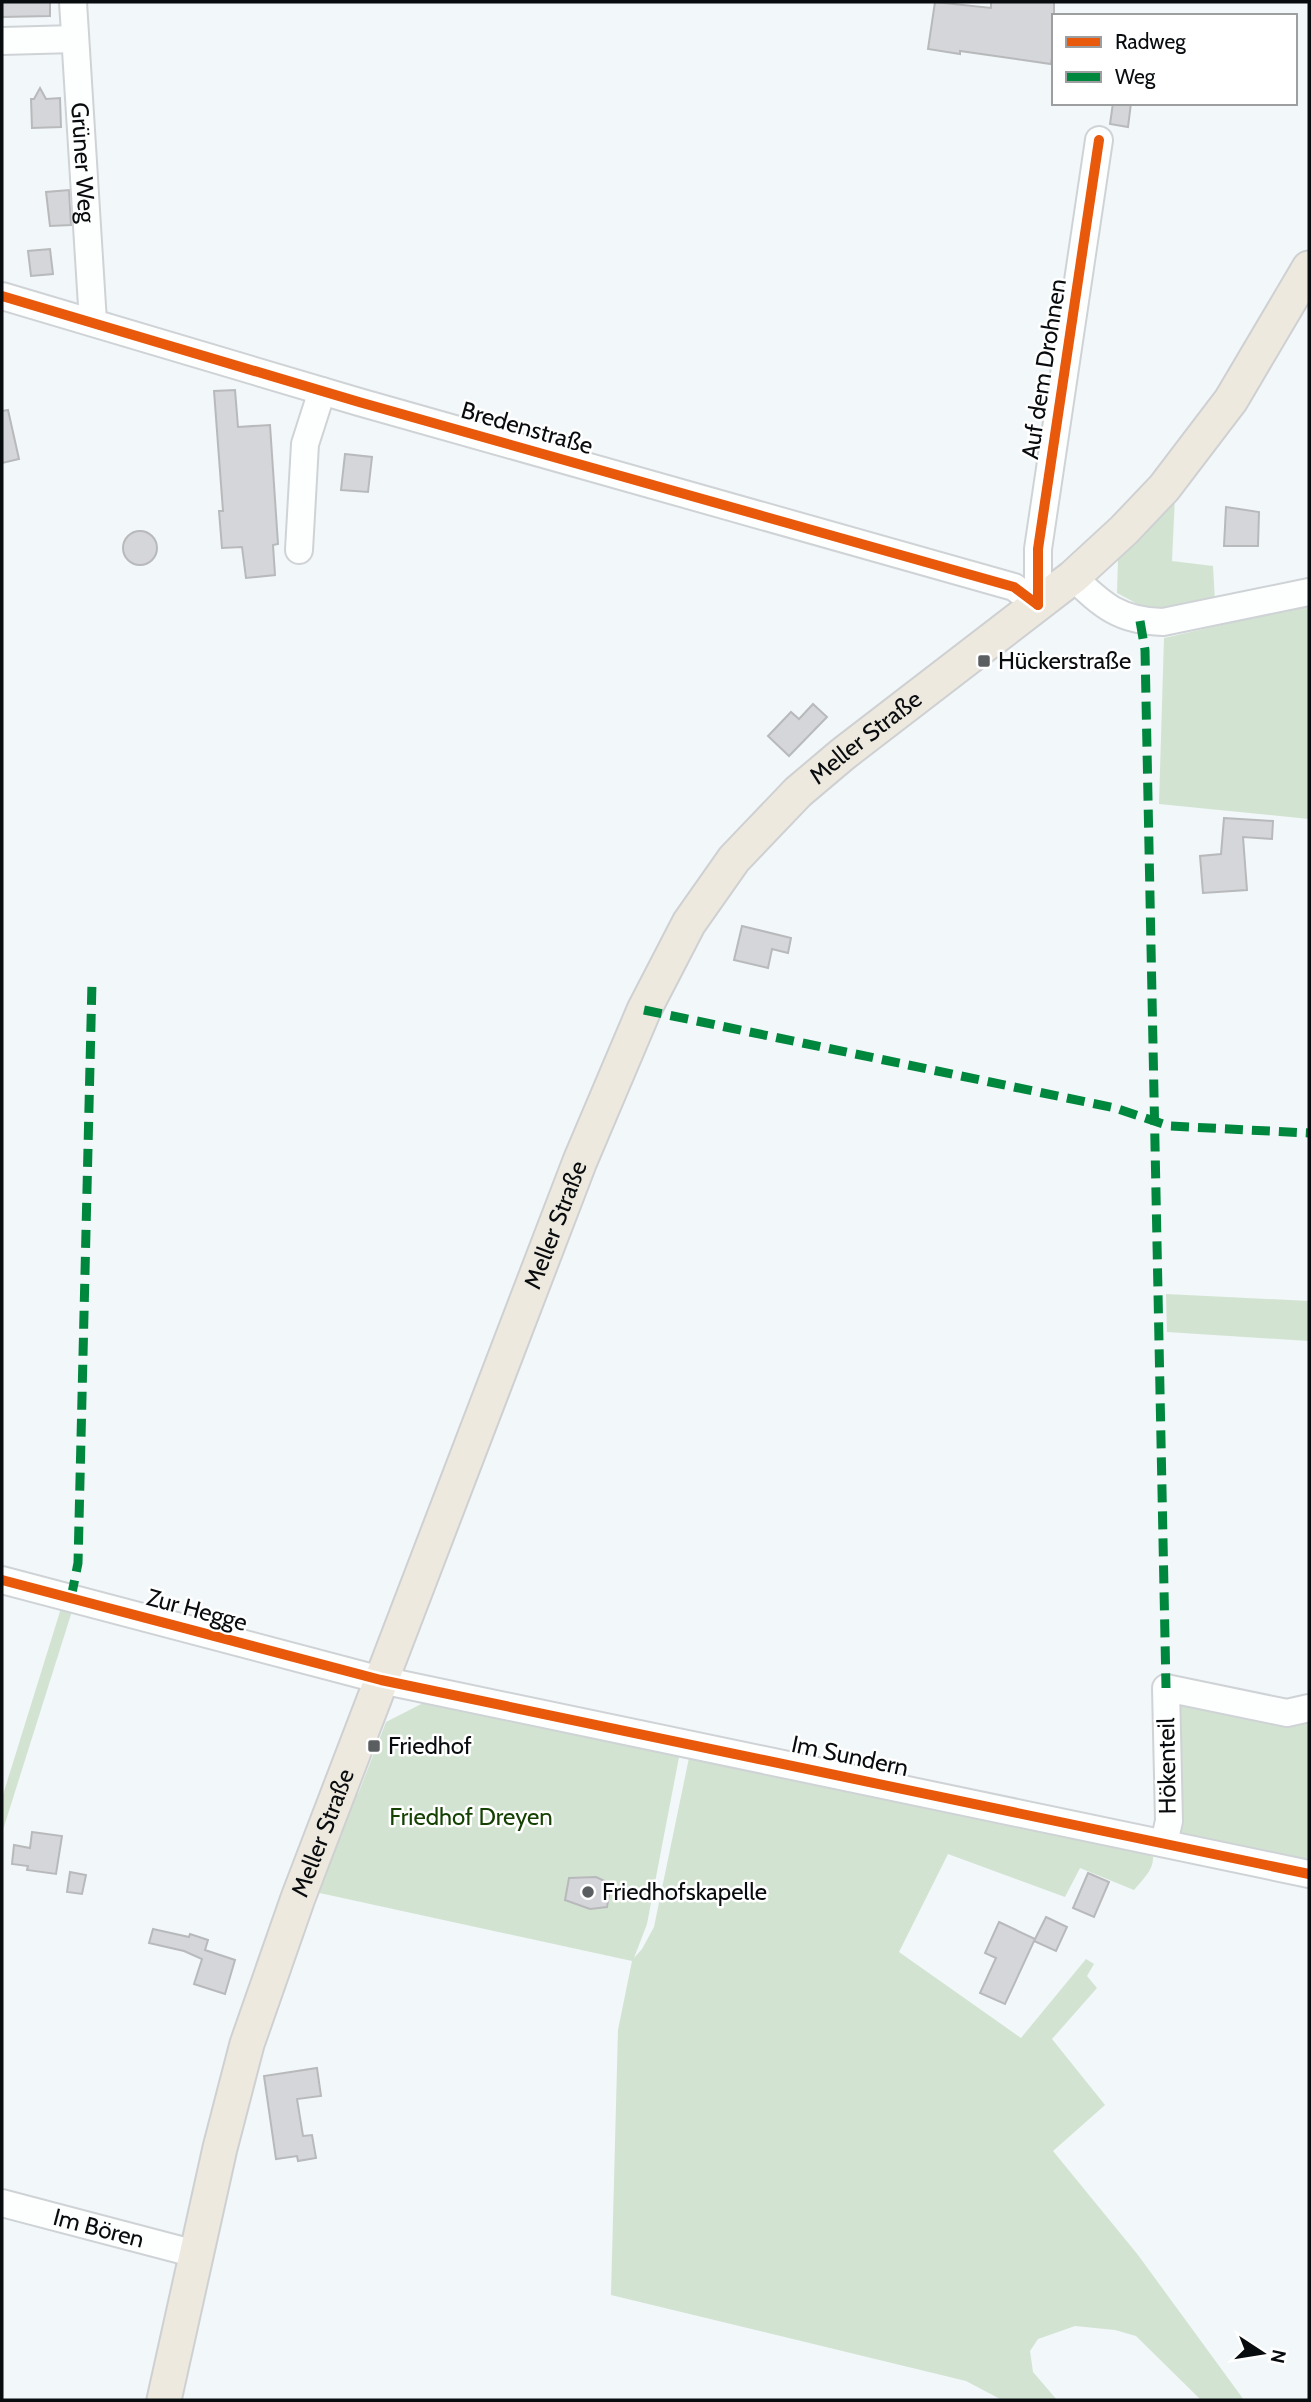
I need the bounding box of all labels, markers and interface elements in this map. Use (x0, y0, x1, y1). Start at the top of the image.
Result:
legend (1052, 14, 1297, 105)
text: Radweg (1115, 29, 1186, 54)
text: Weg (1115, 64, 1156, 89)
street label: Grüner Weg (65, 101, 102, 225)
street label: Auf dem Drohnen (1015, 277, 1072, 461)
street label: Bredenstraße (458, 395, 596, 460)
place label: Hückerstraße (998, 646, 1131, 675)
marker: Hückerstraße (976, 653, 992, 669)
street label: Meller Straße (803, 684, 927, 790)
street label: Meller Straße (517, 1157, 593, 1293)
street label: Zur Hegge (144, 1582, 251, 1637)
street label: Hökenteil (1151, 1717, 1182, 1815)
street label: Im Sundern (789, 1729, 911, 1782)
place label: Friedhof (388, 1731, 472, 1760)
marker: Friedhof (366, 1738, 382, 1754)
street label: Meller Straße (285, 1765, 360, 1901)
park label: Friedhof Dreyen (389, 1802, 553, 1831)
place label: Friedhofskapelle (602, 1877, 767, 1906)
marker: Friedhofskapelle (580, 1884, 596, 1900)
street label: Im Bören (50, 2202, 147, 2254)
north arrow (1227, 2318, 1297, 2388)
text: N (1265, 2347, 1291, 2365)

